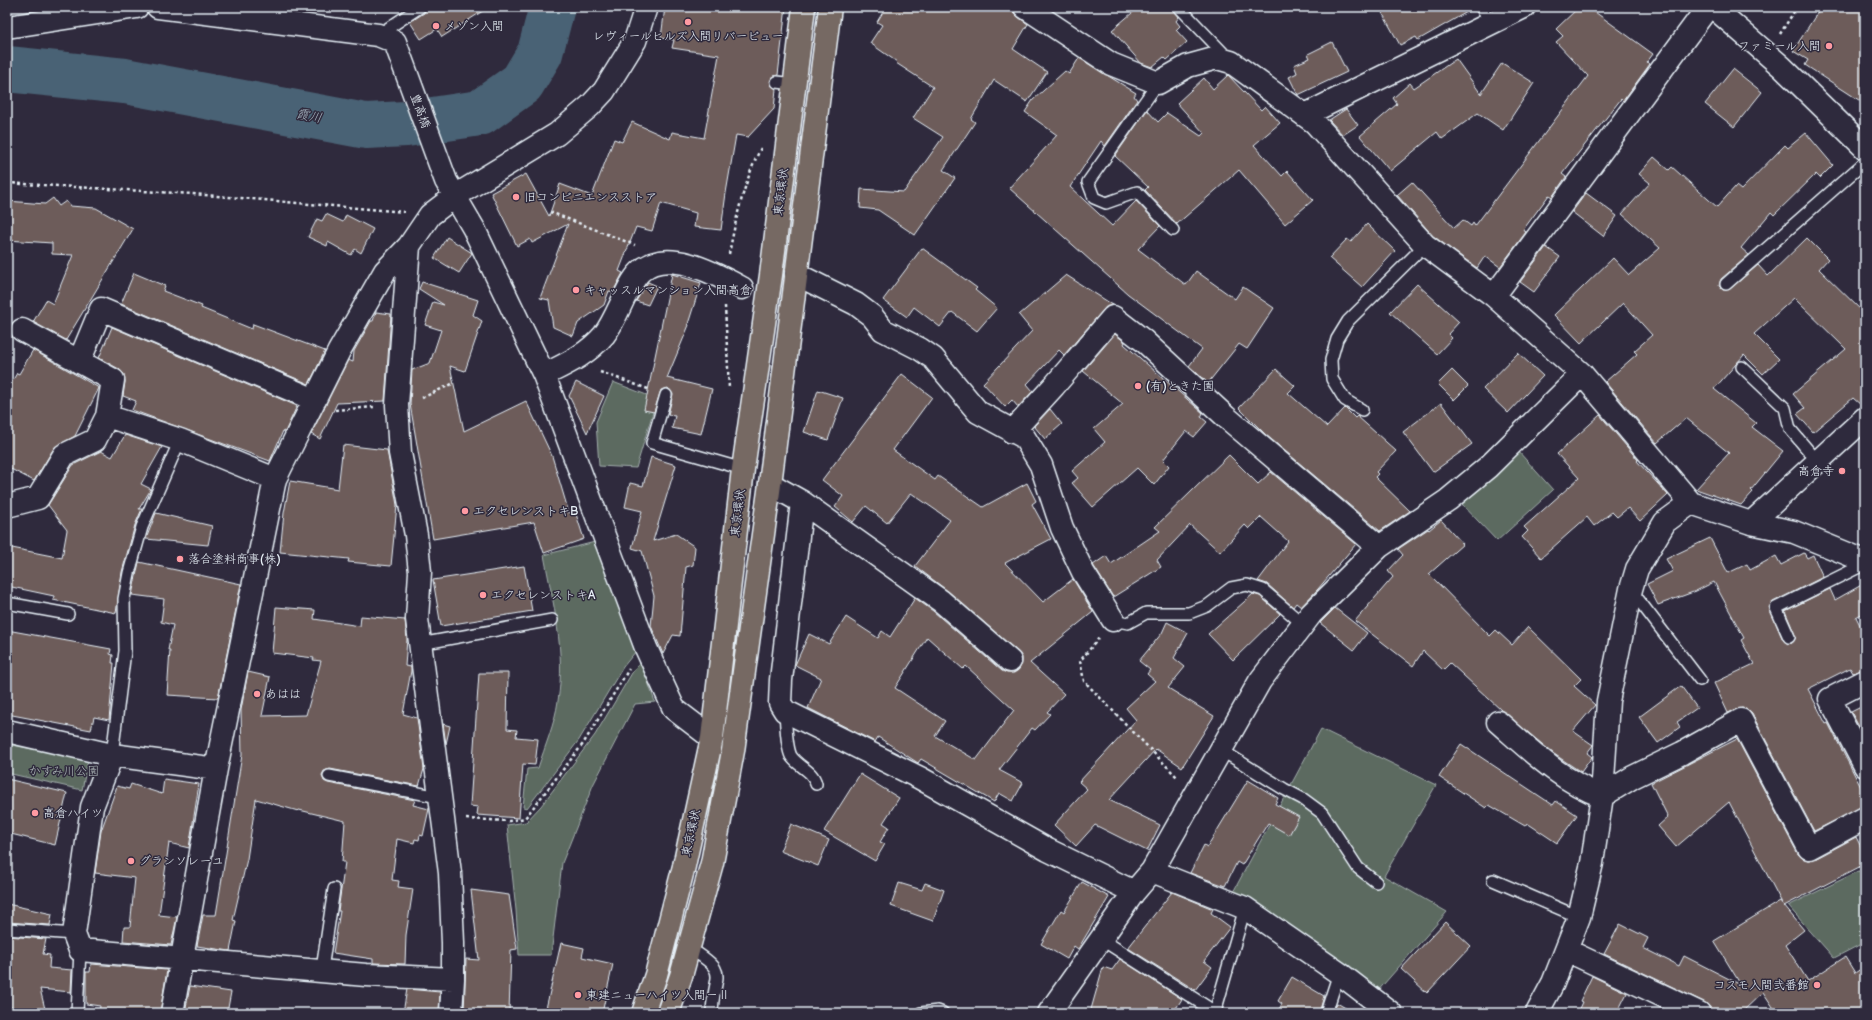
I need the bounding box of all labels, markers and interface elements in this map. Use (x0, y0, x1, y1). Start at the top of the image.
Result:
marker: レヴィールヒルズ入間リバービュー (683, 17, 693, 27)
place label: メゾン入間 (444, 19, 504, 34)
marker: メゾン入間 (431, 21, 441, 31)
place label: レヴィールヒルズ入間リバービュー (592, 29, 784, 44)
place label: ファミール入間 (1738, 39, 1821, 54)
marker: ファミール入間 (1824, 41, 1834, 51)
street label: 豊高橋 (407, 92, 433, 130)
water label: 霞川 (295, 106, 323, 126)
street label: 東京環状 (771, 167, 791, 217)
place label: 旧コンビニエンスストア (524, 190, 657, 205)
marker: 旧コンビニエンスストア (511, 192, 521, 202)
place label: キャッスルマンション入間高倉 (584, 283, 752, 298)
marker: キャッスルマンション入間高倉 (571, 285, 581, 295)
place label: (有)ときた園 (1146, 379, 1215, 394)
marker: (有)ときた園 (1133, 381, 1143, 391)
place label: 高倉寺 (1798, 464, 1834, 479)
marker: 高倉寺 (1837, 466, 1847, 476)
street label: 東京環状 (728, 488, 748, 538)
place label: エクセレンストキB (473, 504, 578, 519)
marker: エクセレンストキB (460, 506, 470, 516)
place label: 落合塗料商事(株) (188, 552, 281, 567)
marker: 落合塗料商事(株) (175, 554, 185, 564)
place label: エクセレンストキA (491, 588, 596, 603)
marker: エクセレンストキA (478, 590, 488, 600)
place label: あはは (265, 687, 301, 702)
marker: あはは (252, 689, 262, 699)
park label: かすみ川公園 (28, 764, 100, 779)
place label: 高倉ハイツ (43, 806, 103, 821)
marker: 高倉ハイツ (30, 808, 40, 818)
street label: 東京環状 (679, 808, 703, 858)
place label: グランソレーユ (139, 854, 223, 869)
marker: グランソレーユ (126, 856, 136, 866)
place label: コスモ入間弐番館 (1713, 978, 1809, 993)
marker: コスモ入間弐番館 (1812, 980, 1822, 990)
place label: 東建ニューハイツ入間－Ⅱ (586, 988, 730, 1003)
marker: 東建ニューハイツ入間－Ⅱ (573, 990, 583, 1000)

